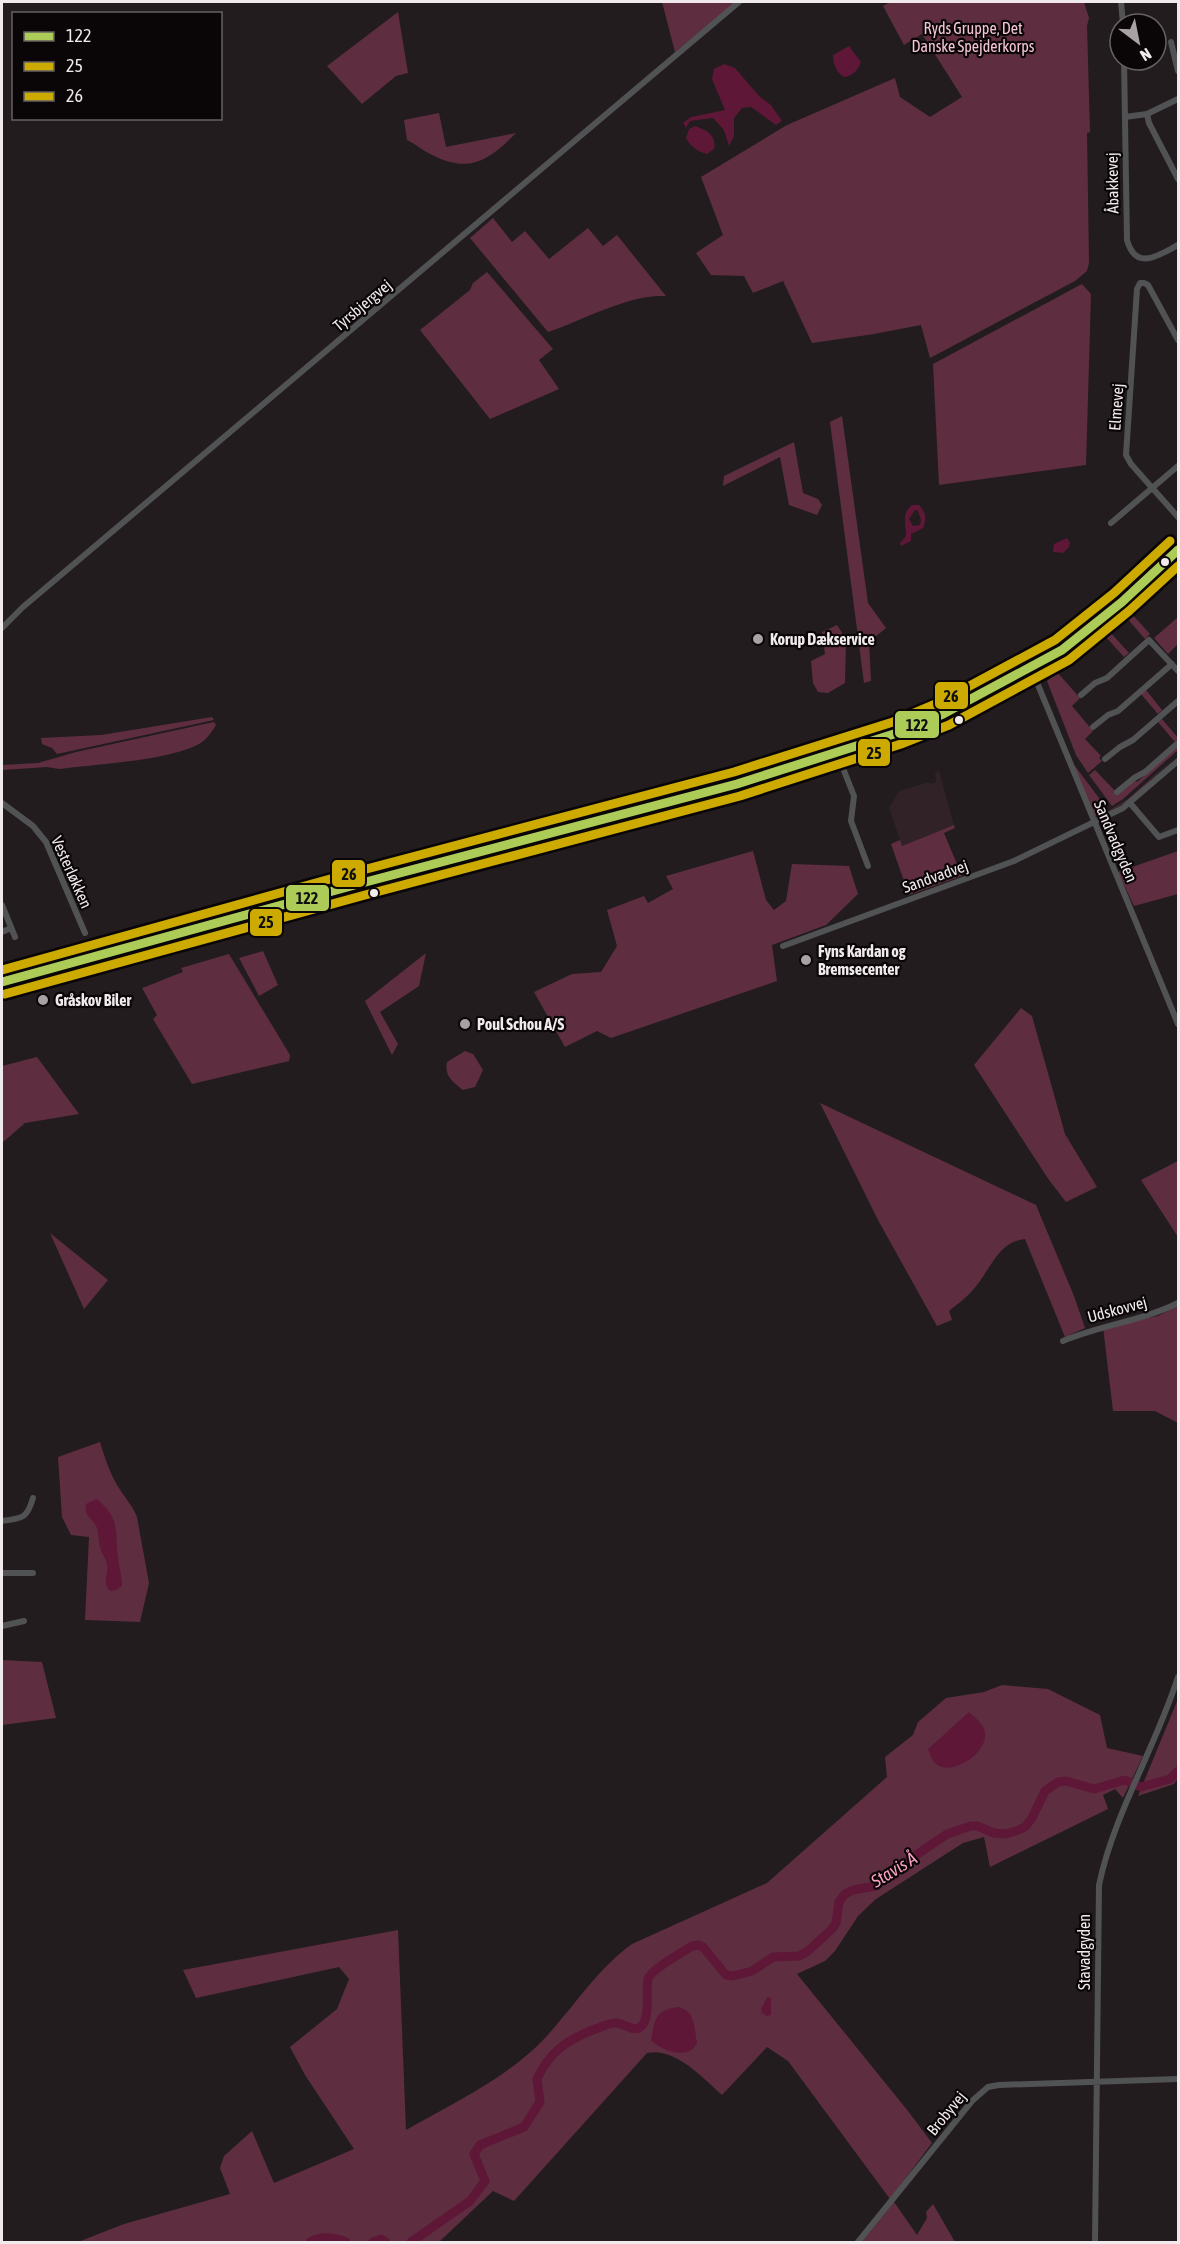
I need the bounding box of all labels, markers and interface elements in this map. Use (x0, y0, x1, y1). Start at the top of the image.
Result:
legend (12, 12, 222, 120)
north arrow (1108, 12, 1168, 72)
park label: Ryds Gruppe, Det Danske Spejderkorps (912, 19, 1035, 56)
text: 122 (66, 25, 91, 46)
text: N (1137, 45, 1155, 65)
text: 25 (66, 55, 83, 76)
text: 26 (66, 85, 83, 106)
street label: Åbakkevej (1101, 152, 1123, 214)
street label: Tyrsbjergvej (329, 275, 395, 335)
street label: Elmevej (1105, 383, 1128, 431)
unlabelled marker (1159, 556, 1171, 568)
place label: Korup Dækservice (770, 630, 875, 648)
marker: Korup Dækservice (751, 632, 765, 646)
line badge: 26 (934, 681, 969, 710)
text: 26 (943, 687, 959, 705)
line badge: 122 (894, 710, 940, 739)
unlabelled marker (953, 714, 965, 726)
text: 122 (906, 716, 928, 734)
line badge: 25 (857, 738, 891, 767)
text: 25 (866, 744, 882, 762)
street label: Sandvadgyden (1090, 797, 1141, 885)
street label: Vesterløkken (48, 833, 96, 911)
street label: Sandvadvej (900, 856, 971, 897)
line badge: 26 (331, 859, 366, 888)
text: 26 (341, 865, 357, 883)
line badge: 122 (285, 884, 330, 912)
unlabelled marker (368, 887, 380, 899)
text: 122 (296, 889, 318, 907)
line badge: 25 (249, 908, 283, 937)
text: 25 (258, 913, 274, 931)
place label: Fyns Kardan og Bremsecenter (818, 942, 906, 978)
marker: Fyns Kardan og Bremsecenter (799, 953, 813, 967)
place label: Gråskov Biler (55, 991, 131, 1009)
marker: Gråskov Biler (36, 993, 50, 1007)
place label: Poul Schou A/S (477, 1015, 564, 1033)
marker: Poul Schou A/S (458, 1017, 472, 1031)
street label: Udskovvej (1085, 1292, 1149, 1327)
water label: Stavis Å (866, 1847, 921, 1892)
street label: Stavadgyden (1075, 1914, 1094, 1990)
street label: Brobyvej (923, 2087, 970, 2139)

